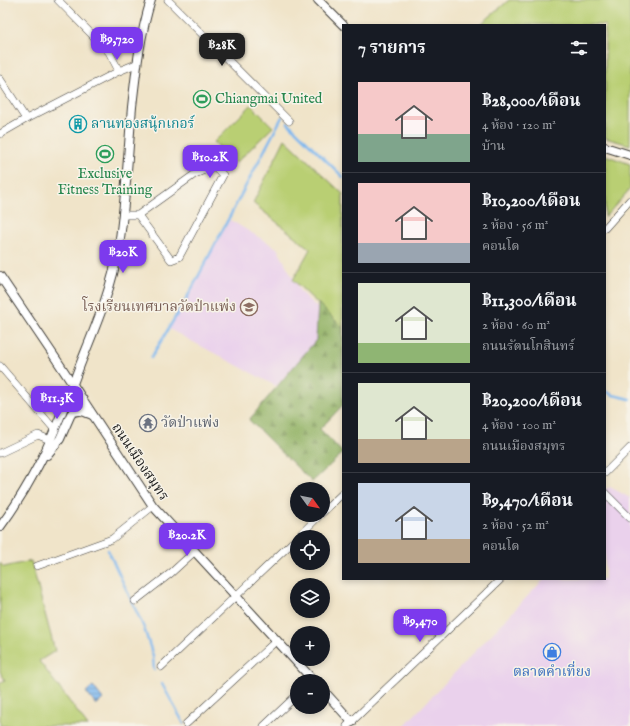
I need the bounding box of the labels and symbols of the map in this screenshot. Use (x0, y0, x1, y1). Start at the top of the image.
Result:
pin: ฿9,720 (84, 27, 150, 61)
pin: ฿28K (198, 33, 246, 67)
sports icon: Chiangmai United (192, 89, 212, 109)
place label: Chiangmai United (215, 90, 323, 108)
building icon: ลานทองสนุ้กเกอร์ (68, 114, 88, 134)
place label: ลานทองสนุ้กเกอร์ (91, 114, 195, 133)
sports icon: Exclusive Fitness Training (95, 144, 115, 164)
pin: ฿10.2K (177, 145, 243, 179)
place label: Exclusive Fitness Training (58, 165, 153, 199)
pin: ฿20K (99, 240, 147, 274)
place label: โรงเรียนเทศบาลวัดป่าแพ่ง (81, 296, 236, 316)
school or university icon: โรงเรียนเทศบาลวัดป่าแพ่ง (239, 297, 259, 317)
pin: ฿11.3K (24, 386, 90, 420)
temple icon: วัดป่าแพ่ง (138, 413, 158, 433)
place label: วัดป่าแพ่ง (161, 414, 219, 432)
street label: ถนนเมืองสมุทร (107, 420, 173, 504)
north arrow (290, 482, 330, 522)
pin: ฿20.2K (154, 523, 220, 557)
pin: ฿9,470 (387, 609, 453, 643)
shop icon: ตลาดคำเที่ยง (542, 642, 562, 662)
place label: ตลาดคำเที่ยง (513, 661, 591, 681)

